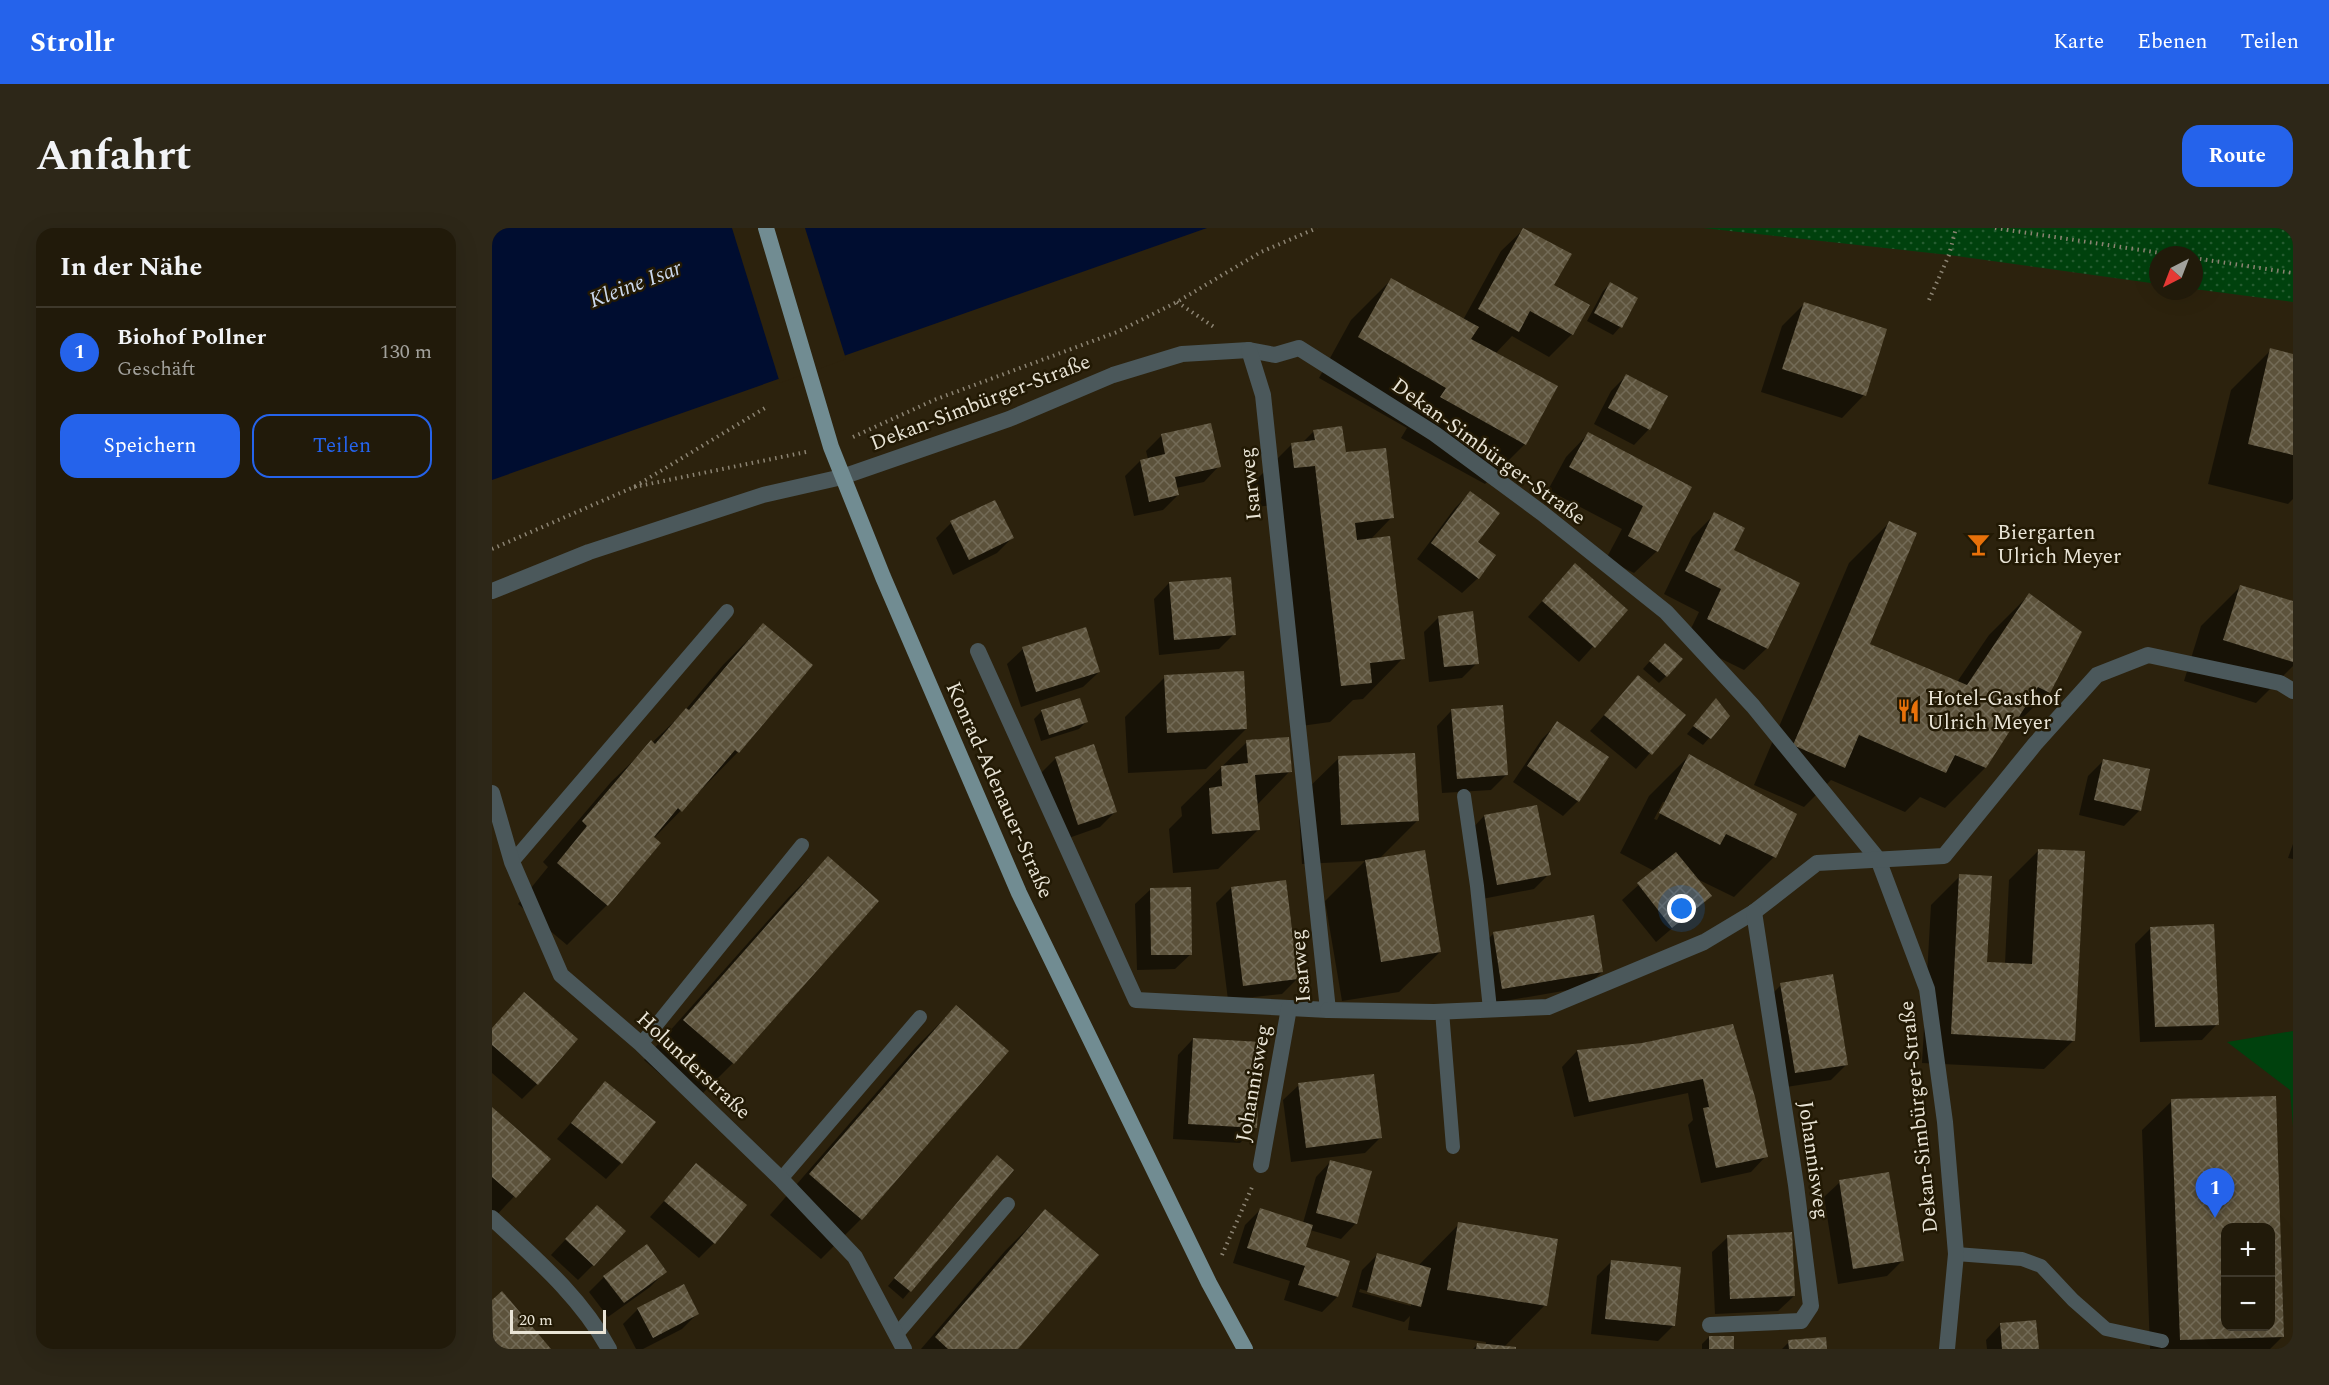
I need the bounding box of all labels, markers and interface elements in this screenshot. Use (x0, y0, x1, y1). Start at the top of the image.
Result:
text: Strollr (30, 21, 114, 64)
text: Karte (2053, 26, 2104, 58)
text: Ebenen (2137, 26, 2208, 58)
text: Teilen (2241, 26, 2299, 58)
text: Anfahrt (36, 125, 192, 188)
button: Route (2182, 125, 2293, 187)
north arrow (2149, 246, 2203, 300)
text: In der Nähe (60, 247, 202, 287)
water label: Kleine Isar (584, 251, 687, 317)
text: Biohof Pollner (117, 321, 266, 354)
text: 1 (74, 337, 85, 367)
text: 130 m (380, 337, 432, 367)
street label: Dekan-Simbürger-Straße (866, 346, 1095, 460)
text: Geschäft (117, 354, 195, 384)
street label: Dekan-Simbürger-Straße (1384, 370, 1592, 533)
button: Speichern (60, 414, 240, 478)
button: Teilen (252, 414, 432, 478)
street label: Isarweg (1231, 446, 1271, 522)
place label: Biergarten Ulrich Meyer (1997, 517, 2121, 573)
bar icon: Biergarten Ulrich Meyer (1966, 531, 1992, 557)
street label: Konrad-Adenauer-Straße (937, 677, 1061, 904)
place label: Hotel-Gasthof Ulrich Meyer (1927, 683, 2062, 739)
restaurant icon: Hotel-Gasthof Ulrich Meyer (1896, 697, 1922, 723)
your location (1667, 894, 1696, 923)
street label: Isarweg (1282, 928, 1320, 1004)
street label: Dekan-Simbürger-Straße (1891, 999, 1947, 1235)
street label: Holunderstraße (629, 1004, 758, 1128)
street label: Johannisweg (1228, 1022, 1280, 1145)
street label: Johannisweg (1789, 1099, 1837, 1221)
pin: 1 (2196, 1168, 2234, 1218)
map controls (2221, 1223, 2275, 1331)
button: + (2221, 1223, 2275, 1277)
button: − (2221, 1277, 2275, 1331)
scale bar (510, 1307, 606, 1334)
text: 20 m (519, 1308, 553, 1332)

